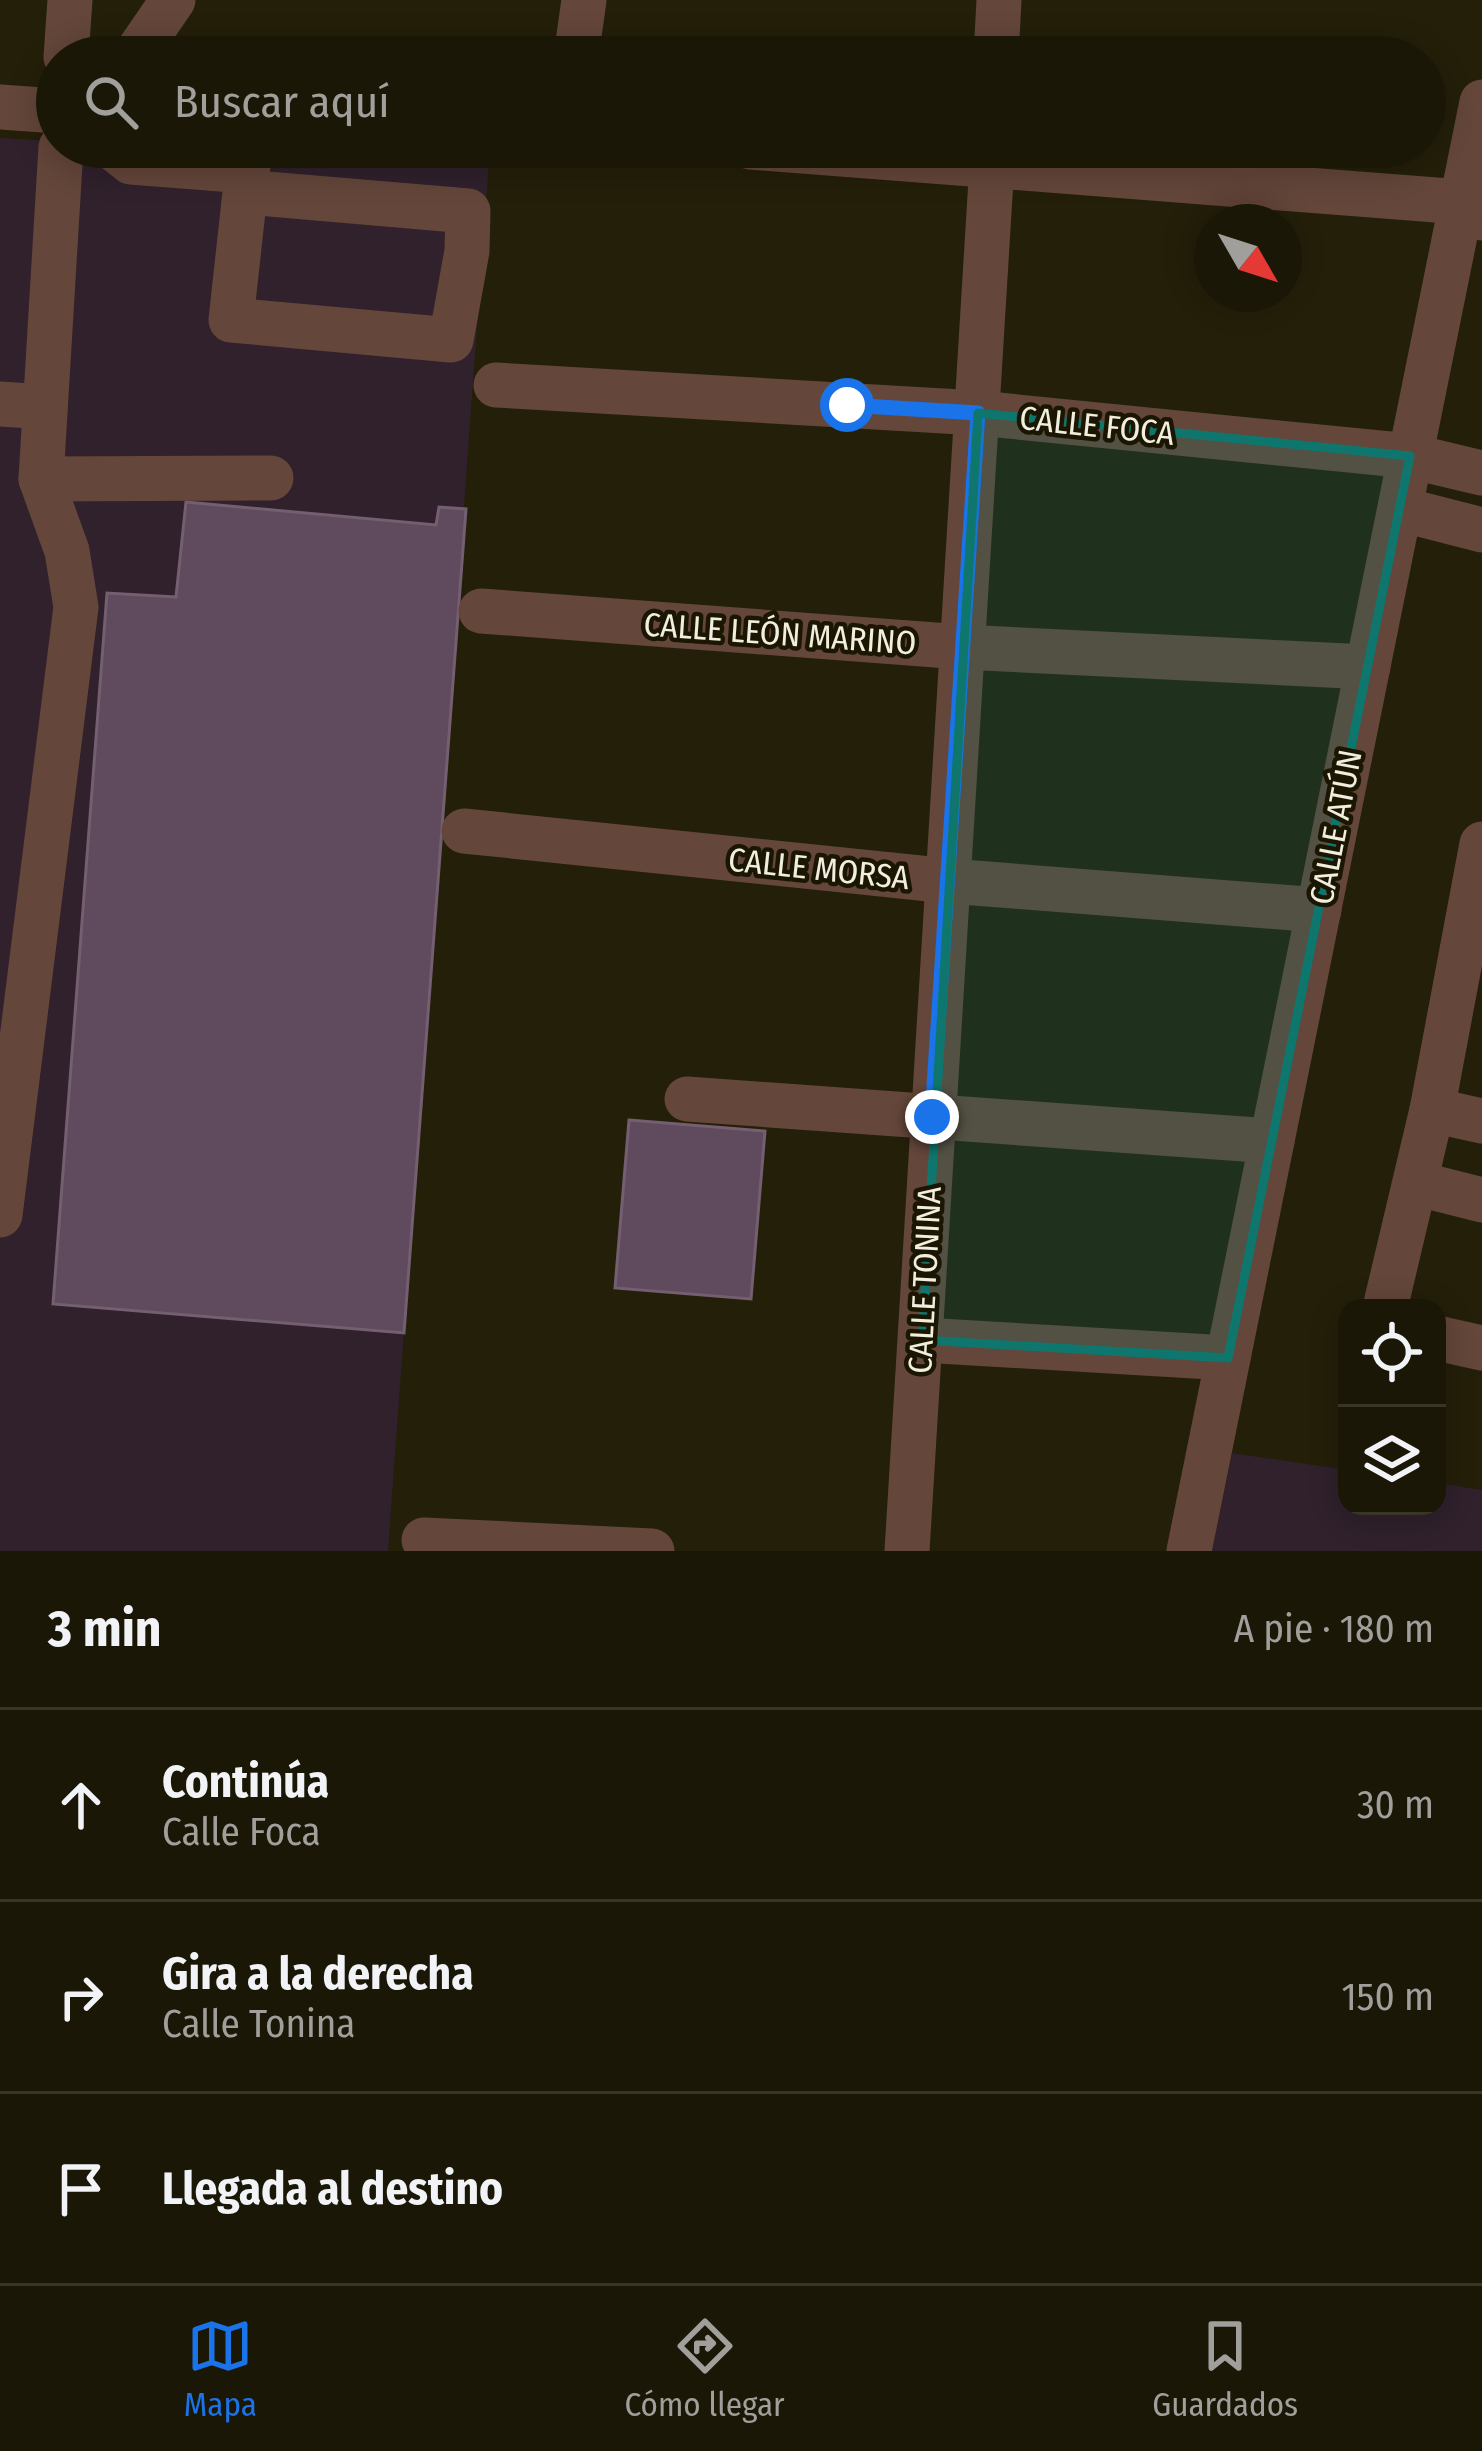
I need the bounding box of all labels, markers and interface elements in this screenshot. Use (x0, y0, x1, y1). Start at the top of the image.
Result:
search box (36, 36, 1446, 168)
icon: search (78, 69, 144, 135)
text: Buscar aquí (174, 75, 390, 129)
north arrow (1194, 204, 1302, 312)
route start (820, 378, 874, 432)
street label: CALLE FOCA (1018, 398, 1177, 454)
street label: CALLE LEÓN MARINO (642, 605, 918, 663)
street label: CALLE ATÚN (1301, 746, 1371, 908)
street label: CALLE MORSA (726, 840, 912, 898)
route end (905, 1090, 959, 1144)
street label: CALLE TONINA (900, 1185, 950, 1375)
map controls (1338, 1299, 1446, 1515)
button: locate (1338, 1299, 1446, 1407)
button: layers (1338, 1407, 1446, 1515)
text: 3 min (48, 1598, 162, 1660)
text: A pie · 180 m (1234, 1606, 1434, 1652)
text: Continúa (162, 1755, 329, 1809)
icon: ahead (48, 1772, 114, 1838)
text: 30 m (1357, 1782, 1434, 1828)
text: Calle Foca (162, 1809, 321, 1855)
text: Gira a la derecha (162, 1947, 474, 2001)
icon: right (48, 1964, 114, 2030)
text: 150 m (1341, 1974, 1434, 2020)
text: Calle Tonina (162, 2001, 355, 2047)
icon: arrive (48, 2156, 114, 2222)
text: Llegada al destino (162, 2162, 503, 2216)
tab: Mapa (184, 2313, 257, 2425)
tab: Cómo llegar (625, 2313, 785, 2425)
tab: Guardados (1152, 2313, 1298, 2425)

